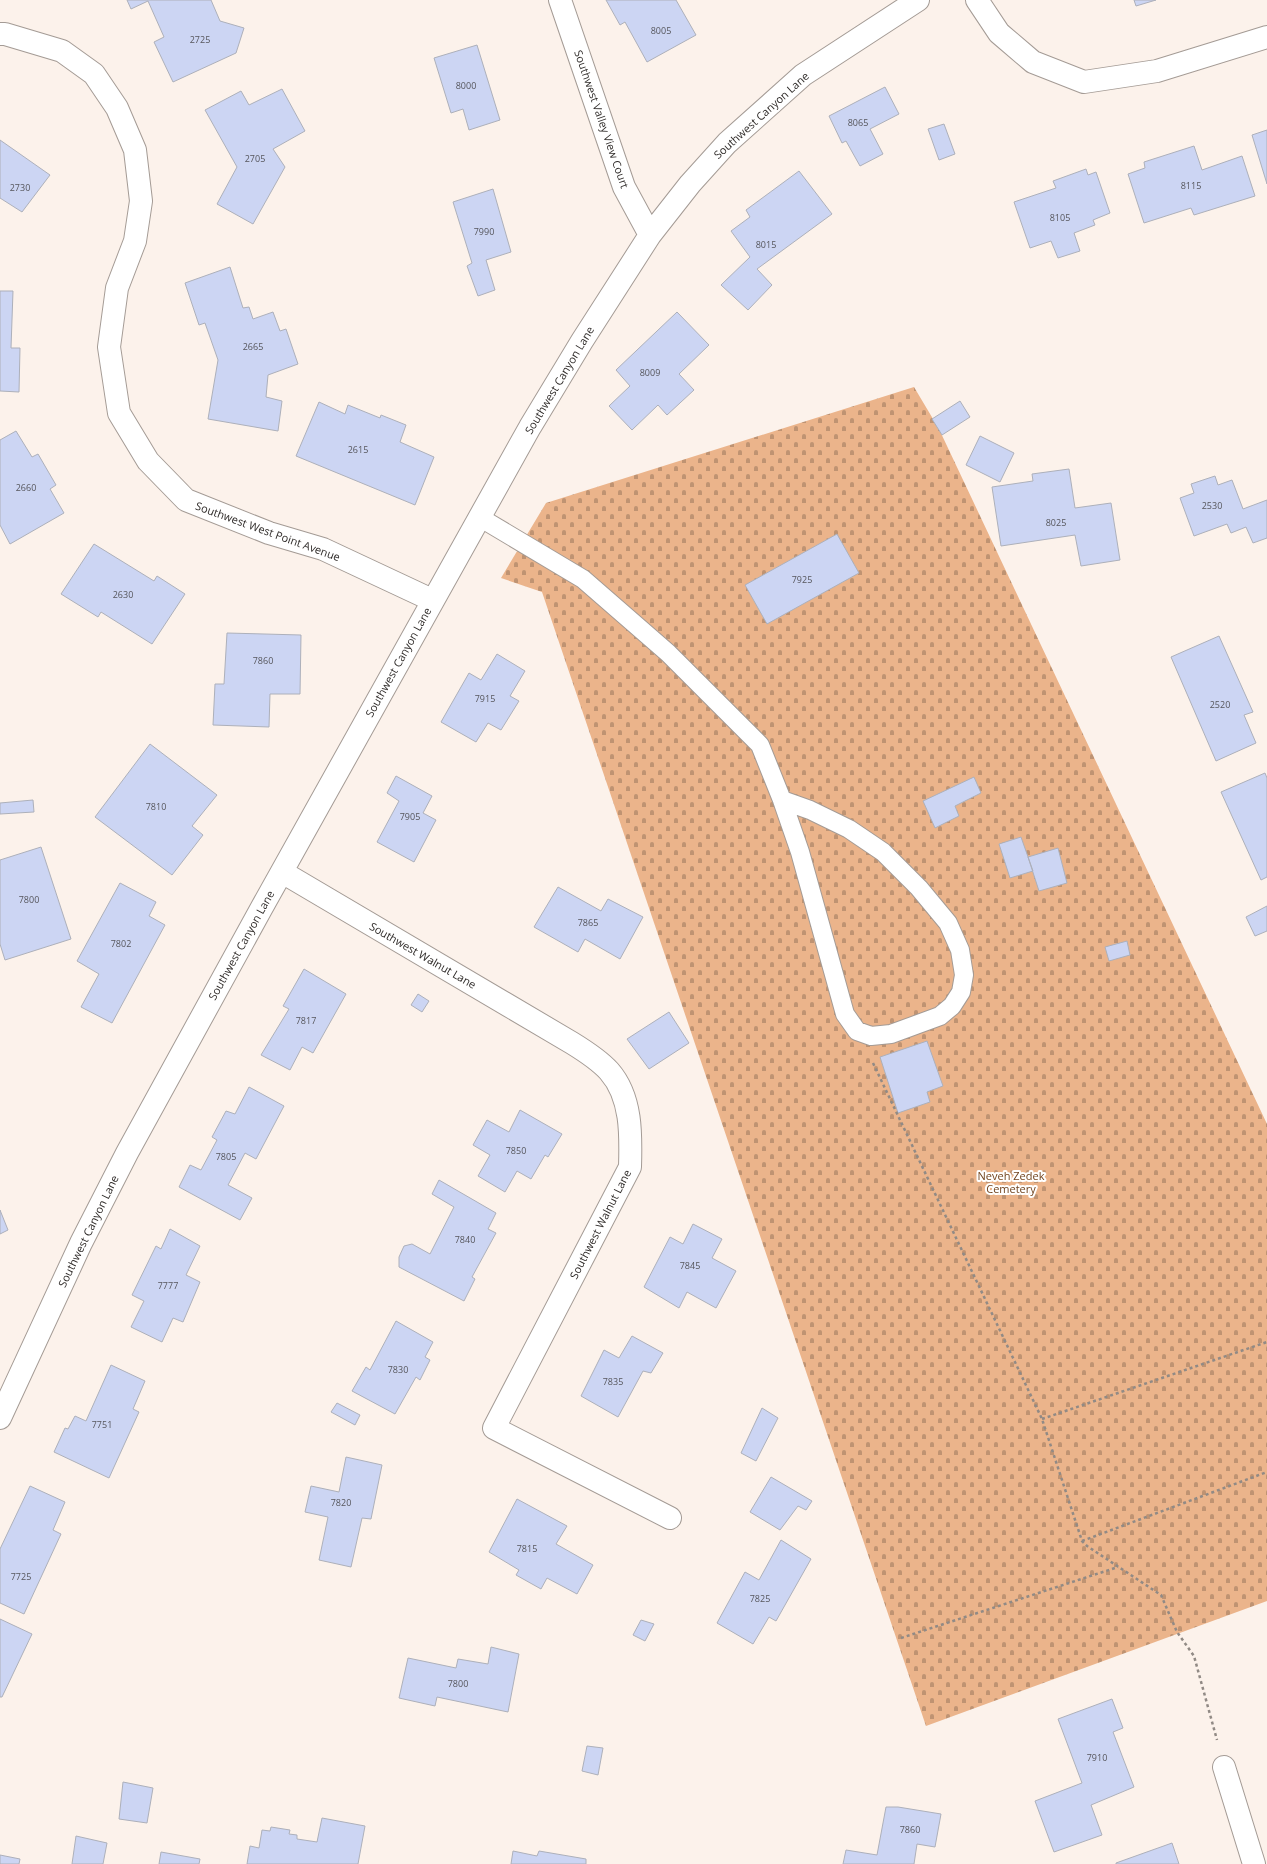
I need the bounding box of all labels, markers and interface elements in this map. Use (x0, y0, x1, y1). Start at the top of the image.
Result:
house number: 8005 (651, 24, 671, 37)
house number: 2725 (190, 33, 210, 46)
street label: Southwest Valley View Court (571, 48, 633, 190)
street label: Southwest Canyon Lane (710, 68, 812, 162)
house number: 8000 (456, 79, 476, 92)
house number: 8065 (848, 116, 868, 129)
house number: 2705 (245, 152, 265, 165)
house number: 8115 (1181, 179, 1201, 192)
house number: 2730 (10, 181, 30, 194)
house number: 8105 (1050, 211, 1070, 224)
house number: 7990 (474, 225, 494, 238)
house number: 8015 (756, 238, 776, 251)
street label: Southwest Canyon Lane (521, 323, 597, 437)
house number: 2665 (243, 340, 263, 353)
house number: 8009 (640, 366, 660, 379)
house number: 2615 (348, 443, 368, 456)
house number: 2660 (16, 481, 36, 494)
street label: Southwest West Point Avenue (194, 498, 342, 564)
house number: 2530 (1202, 499, 1222, 512)
house number: 8025 (1046, 516, 1066, 529)
house number: 7925 (792, 573, 812, 586)
house number: 2630 (113, 588, 133, 601)
street label: Southwest Canyon Lane (362, 605, 434, 719)
house number: 7860 (253, 654, 273, 667)
house number: 7915 (475, 692, 495, 705)
house number: 2520 (1210, 698, 1230, 711)
house number: 7810 (146, 800, 166, 813)
house number: 7905 (400, 810, 420, 823)
street label: Southwest Canyon Lane (205, 888, 277, 1002)
house number: 7800 (19, 893, 39, 906)
house number: 7865 (578, 916, 598, 929)
street label: Southwest Walnut Lane (367, 918, 479, 992)
house number: 7802 (111, 937, 131, 950)
house number: 7817 (296, 1014, 316, 1027)
house number: 7850 (506, 1144, 526, 1157)
house number: 7805 (216, 1150, 236, 1163)
street label: Southwest Walnut Lane (566, 1167, 634, 1281)
park label: Neveh Zedek Cemetery (978, 1168, 1045, 1196)
street label: Southwest Canyon Lane (54, 1172, 122, 1290)
house number: 7840 (455, 1233, 475, 1246)
house number: 7845 (680, 1259, 700, 1272)
house number: 7777 (158, 1279, 178, 1292)
house number: 7830 (388, 1363, 408, 1376)
house number: 7835 (603, 1375, 623, 1388)
house number: 7751 (92, 1418, 112, 1431)
house number: 7820 (331, 1496, 351, 1509)
house number: 7815 (517, 1542, 537, 1555)
house number: 7725 (11, 1570, 31, 1583)
house number: 7825 (750, 1592, 770, 1605)
house number: 7800 (448, 1677, 468, 1690)
house number: 7910 (1087, 1751, 1107, 1764)
house number: 7860 (900, 1823, 920, 1836)

